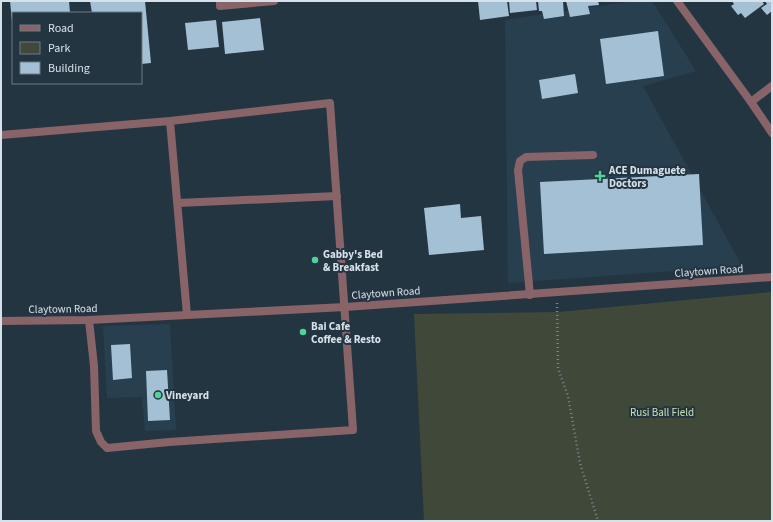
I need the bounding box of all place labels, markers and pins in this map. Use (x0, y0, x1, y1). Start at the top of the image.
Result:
place label: ACE Dumaguete Doctors (608, 163, 686, 191)
marker: ACE Dumaguete Doctors (594, 170, 606, 182)
place label: Gabby's Bed & Breakfast (323, 247, 383, 275)
marker: Gabby's Bed & Breakfast (310, 255, 320, 265)
place label: Bai Cafe Coffee & Resto (311, 319, 381, 347)
marker: Bai Cafe Coffee & Resto (298, 327, 308, 337)
place label: Vineyard (165, 388, 209, 403)
marker: Vineyard (153, 390, 163, 400)

